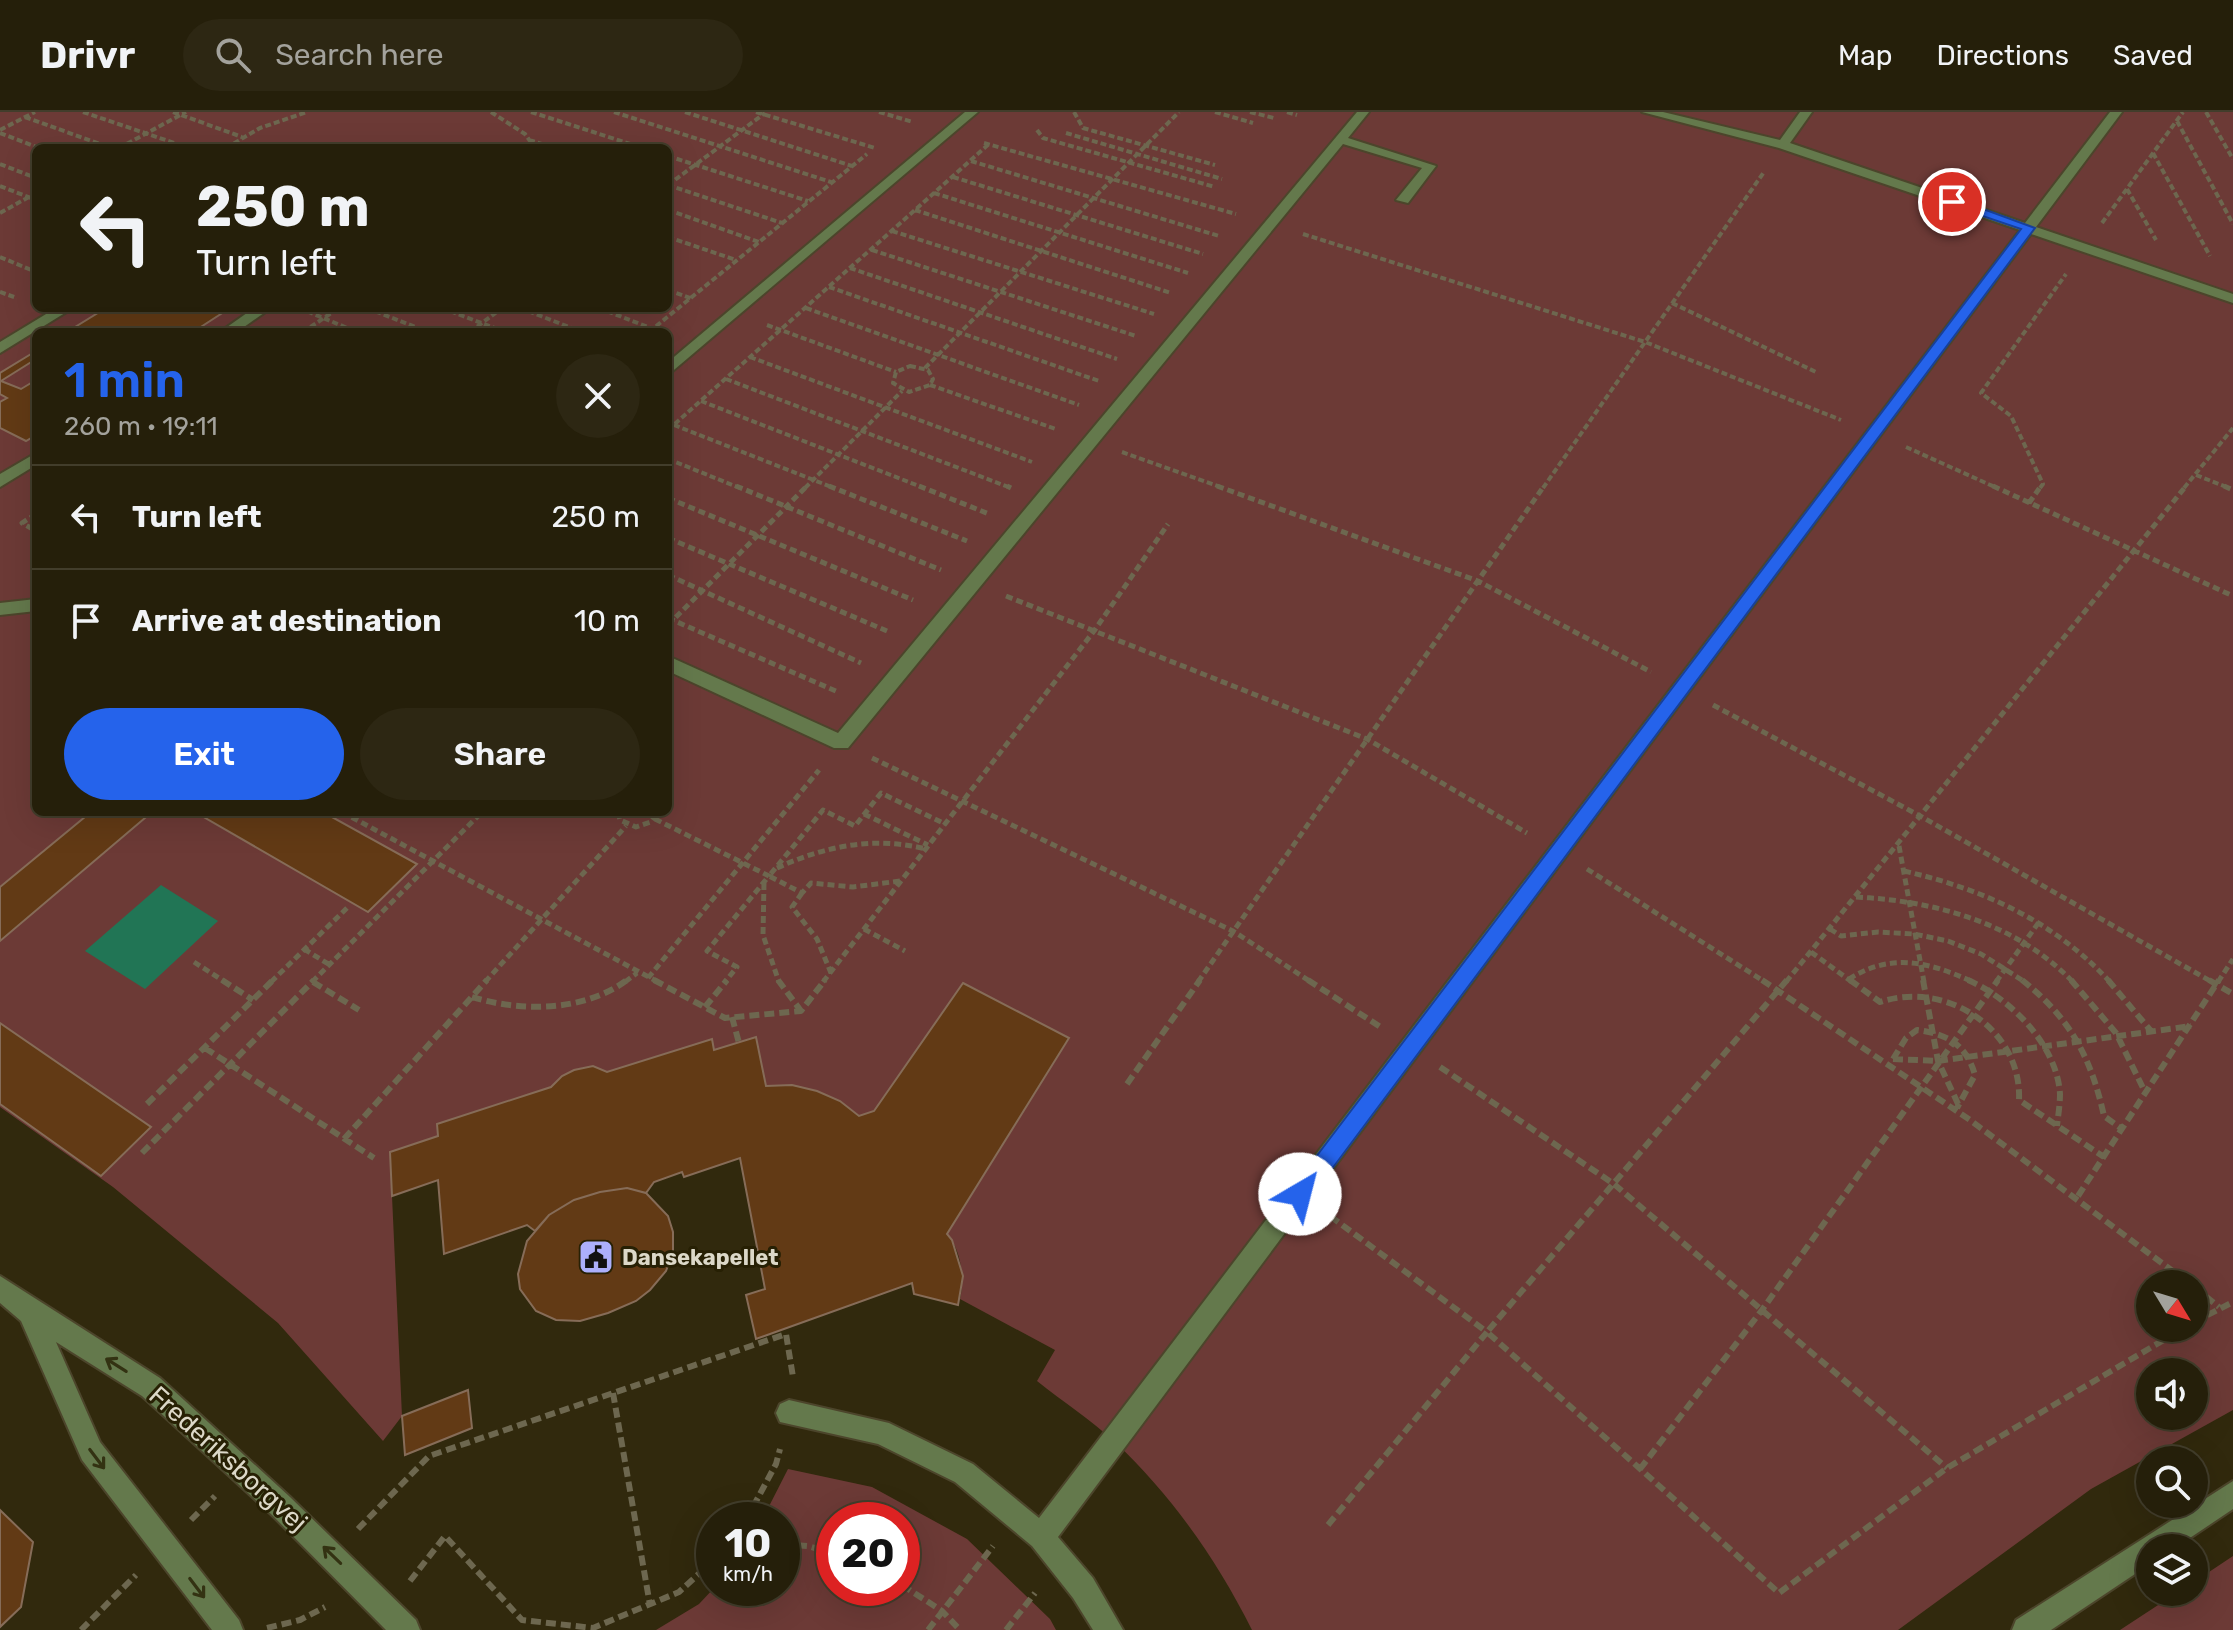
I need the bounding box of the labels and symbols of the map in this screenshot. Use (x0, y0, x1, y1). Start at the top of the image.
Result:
pin (1918, 168, 1986, 236)
position arrow (1258, 1152, 1342, 1236)
public building icon: Dansekapellet (577, 1238, 615, 1276)
place label: Dansekapellet (622, 1244, 779, 1271)
north arrow (2136, 1270, 2208, 1342)
one-way arrow (105, 1357, 128, 1373)
street label: Frederiksborgvej (142, 1380, 314, 1538)
one-way arrow (89, 1448, 106, 1469)
speed limit sign: 20 (816, 1502, 920, 1606)
one-way arrow (323, 1546, 342, 1565)
one-way arrow (189, 1577, 206, 1598)

